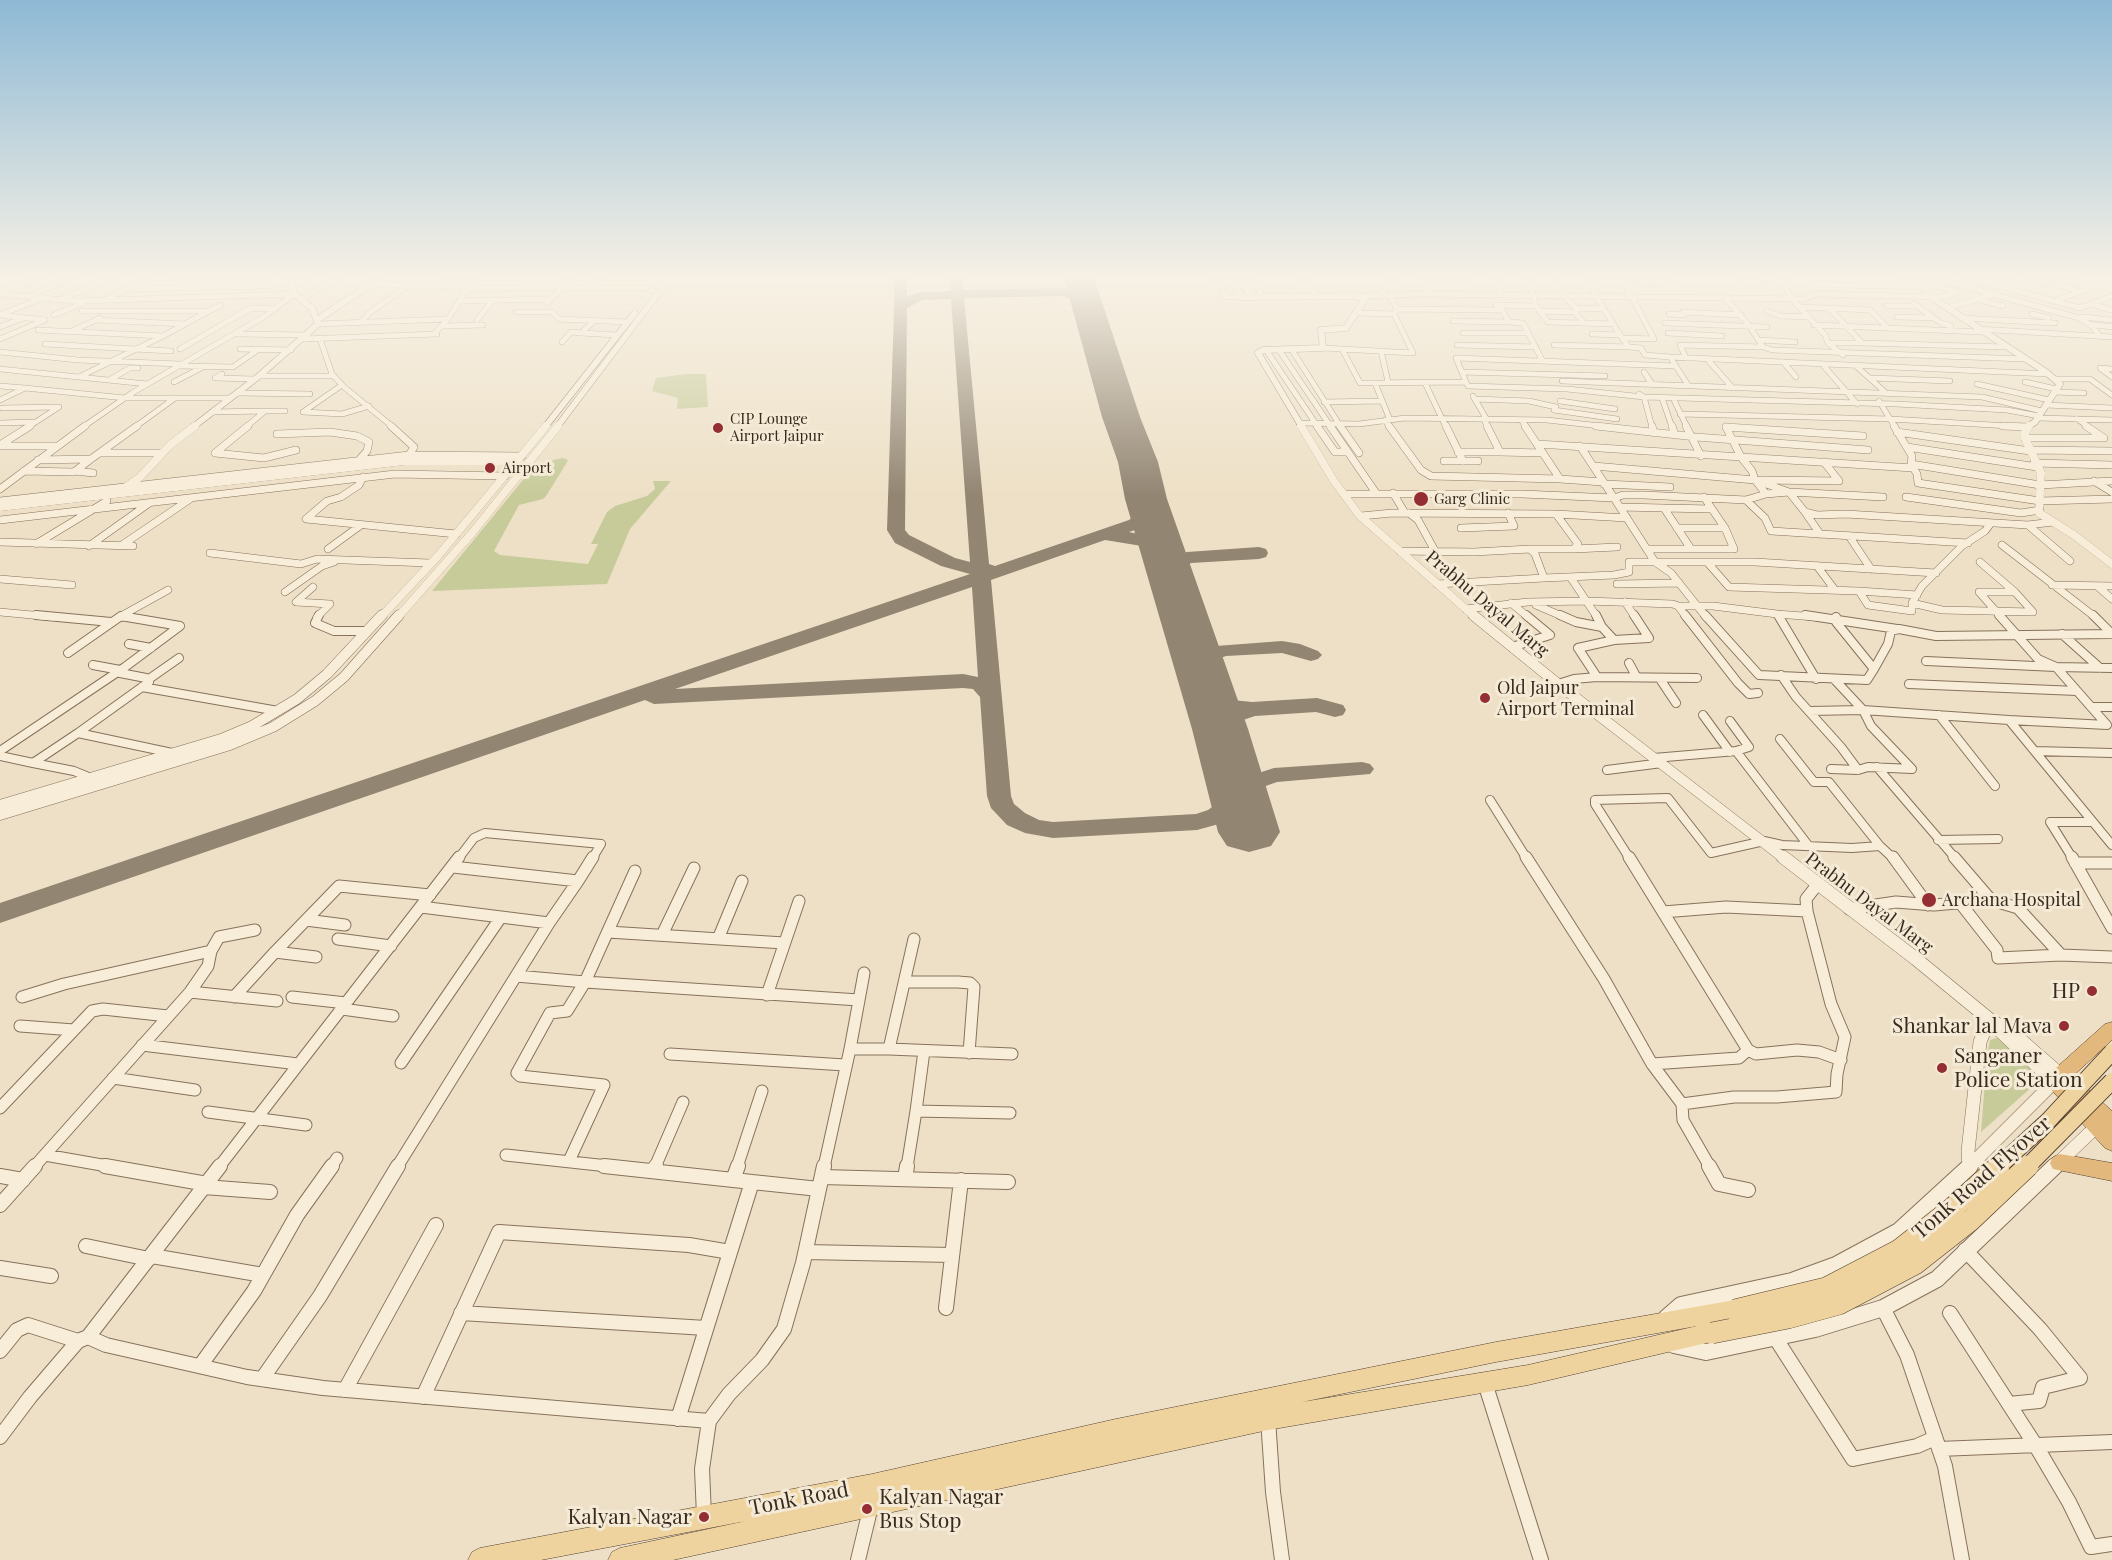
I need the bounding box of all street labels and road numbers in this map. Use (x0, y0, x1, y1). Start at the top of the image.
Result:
street label: Prabhu Dayal Marg (1421, 546, 1553, 662)
street label: Prabhu Dayal Marg (1801, 848, 1937, 958)
street label: Tonk Road Flyover (1907, 1111, 2057, 1245)
street label: Tonk Road (747, 1477, 851, 1521)

